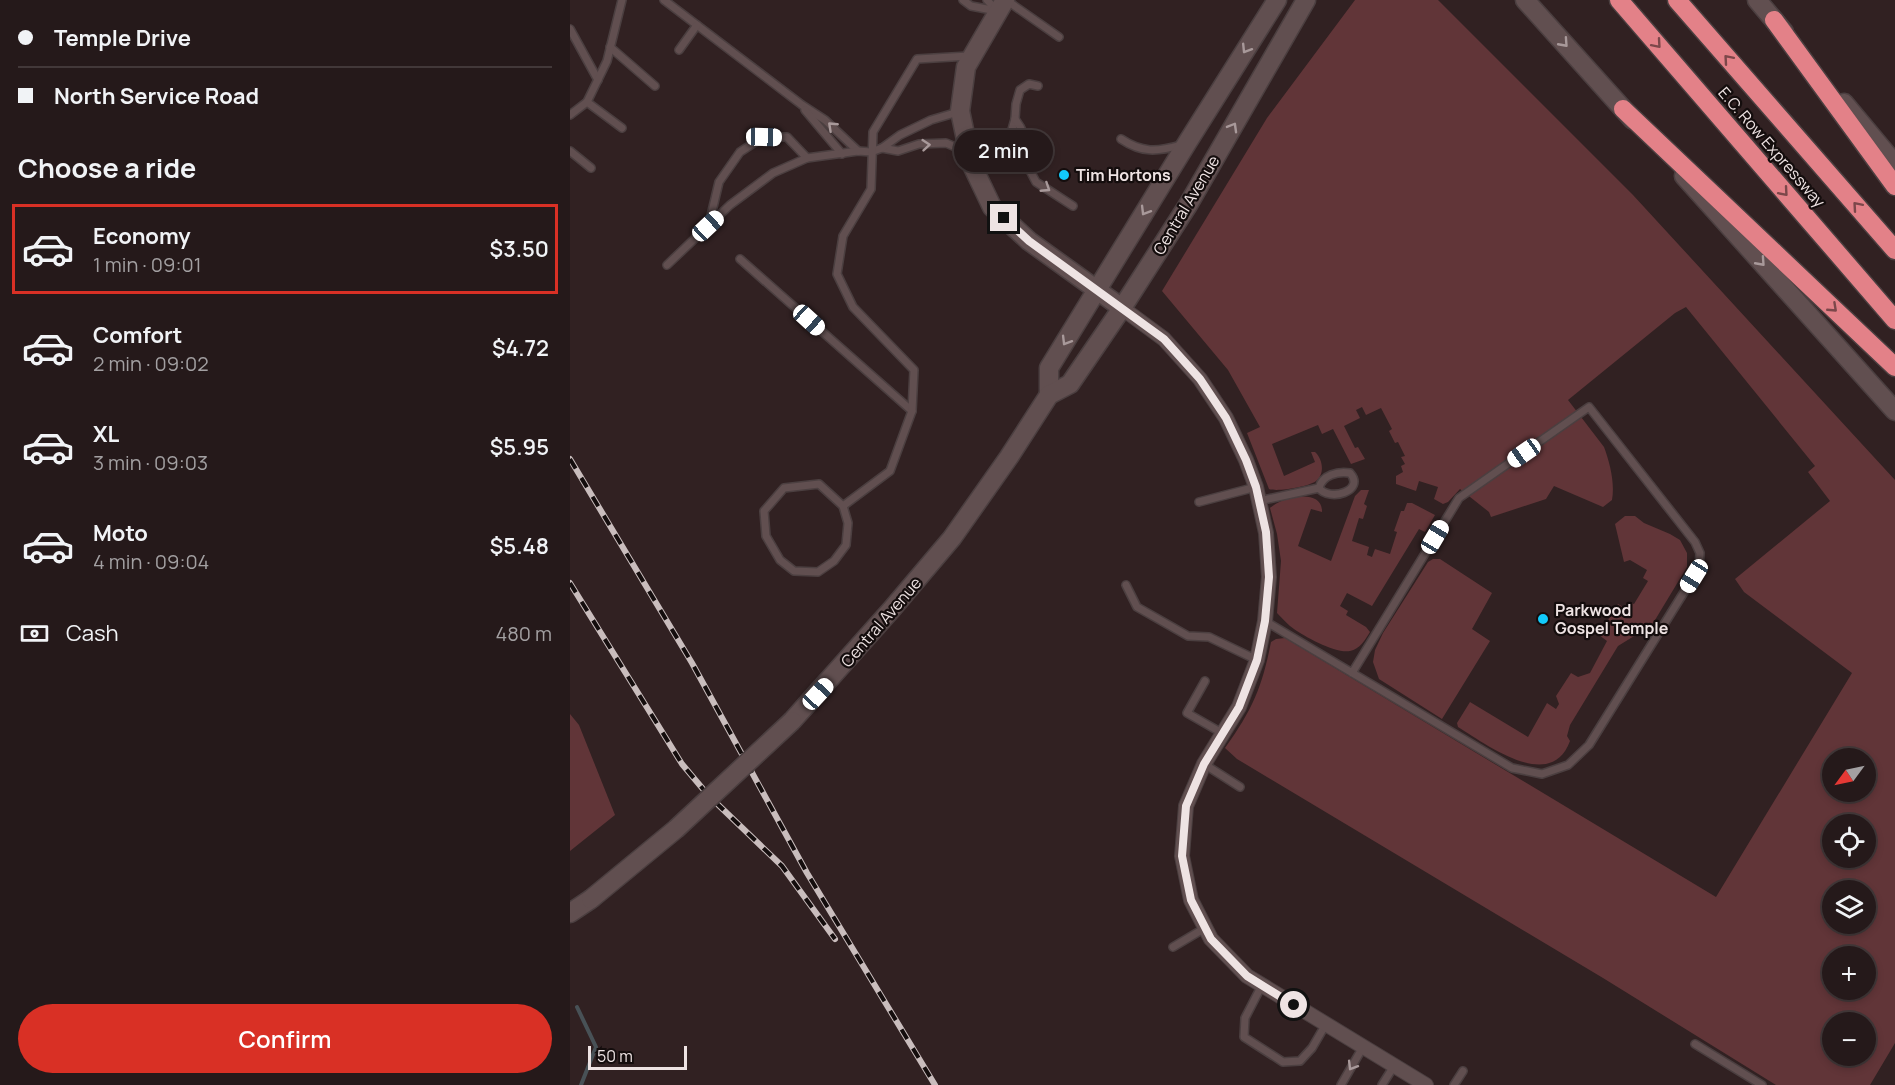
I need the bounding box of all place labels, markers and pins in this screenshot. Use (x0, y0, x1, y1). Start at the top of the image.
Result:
place label: Tim Hortons (1076, 164, 1171, 186)
marker: Tim Hortons (1057, 168, 1071, 182)
place label: Parkwood Gospel Temple (1555, 599, 1669, 639)
marker: Parkwood Gospel Temple (1536, 612, 1550, 626)

